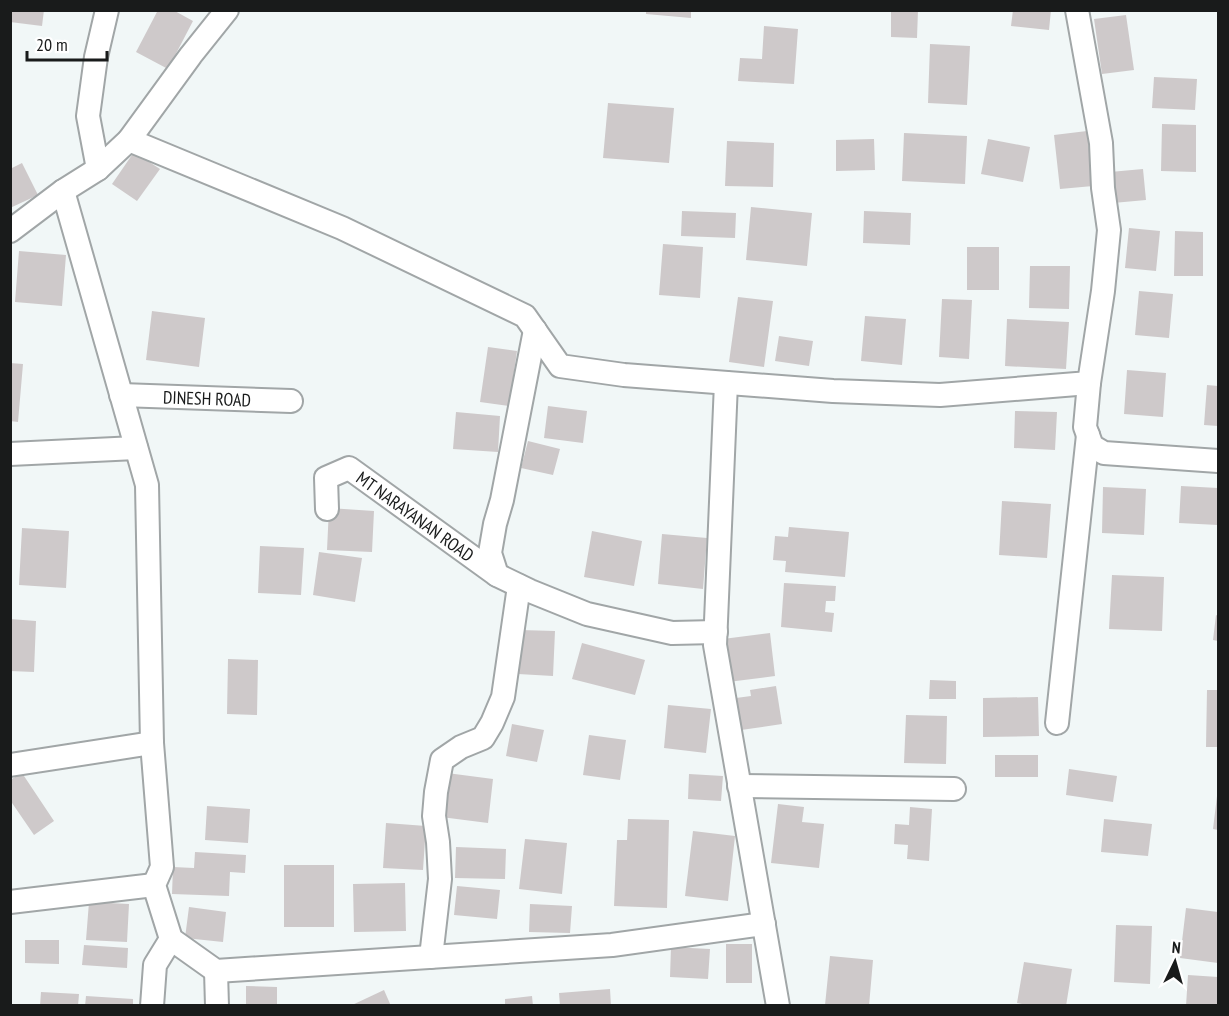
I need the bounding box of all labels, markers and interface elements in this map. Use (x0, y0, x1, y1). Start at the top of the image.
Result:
scale bar (27, 24, 106, 62)
text: 20 m (36, 33, 68, 56)
street label: DINESH ROAD (163, 385, 251, 411)
street label: MT NARAYANAN ROAD (352, 466, 479, 566)
north arrow (1145, 932, 1205, 992)
text: N (1171, 937, 1181, 957)

